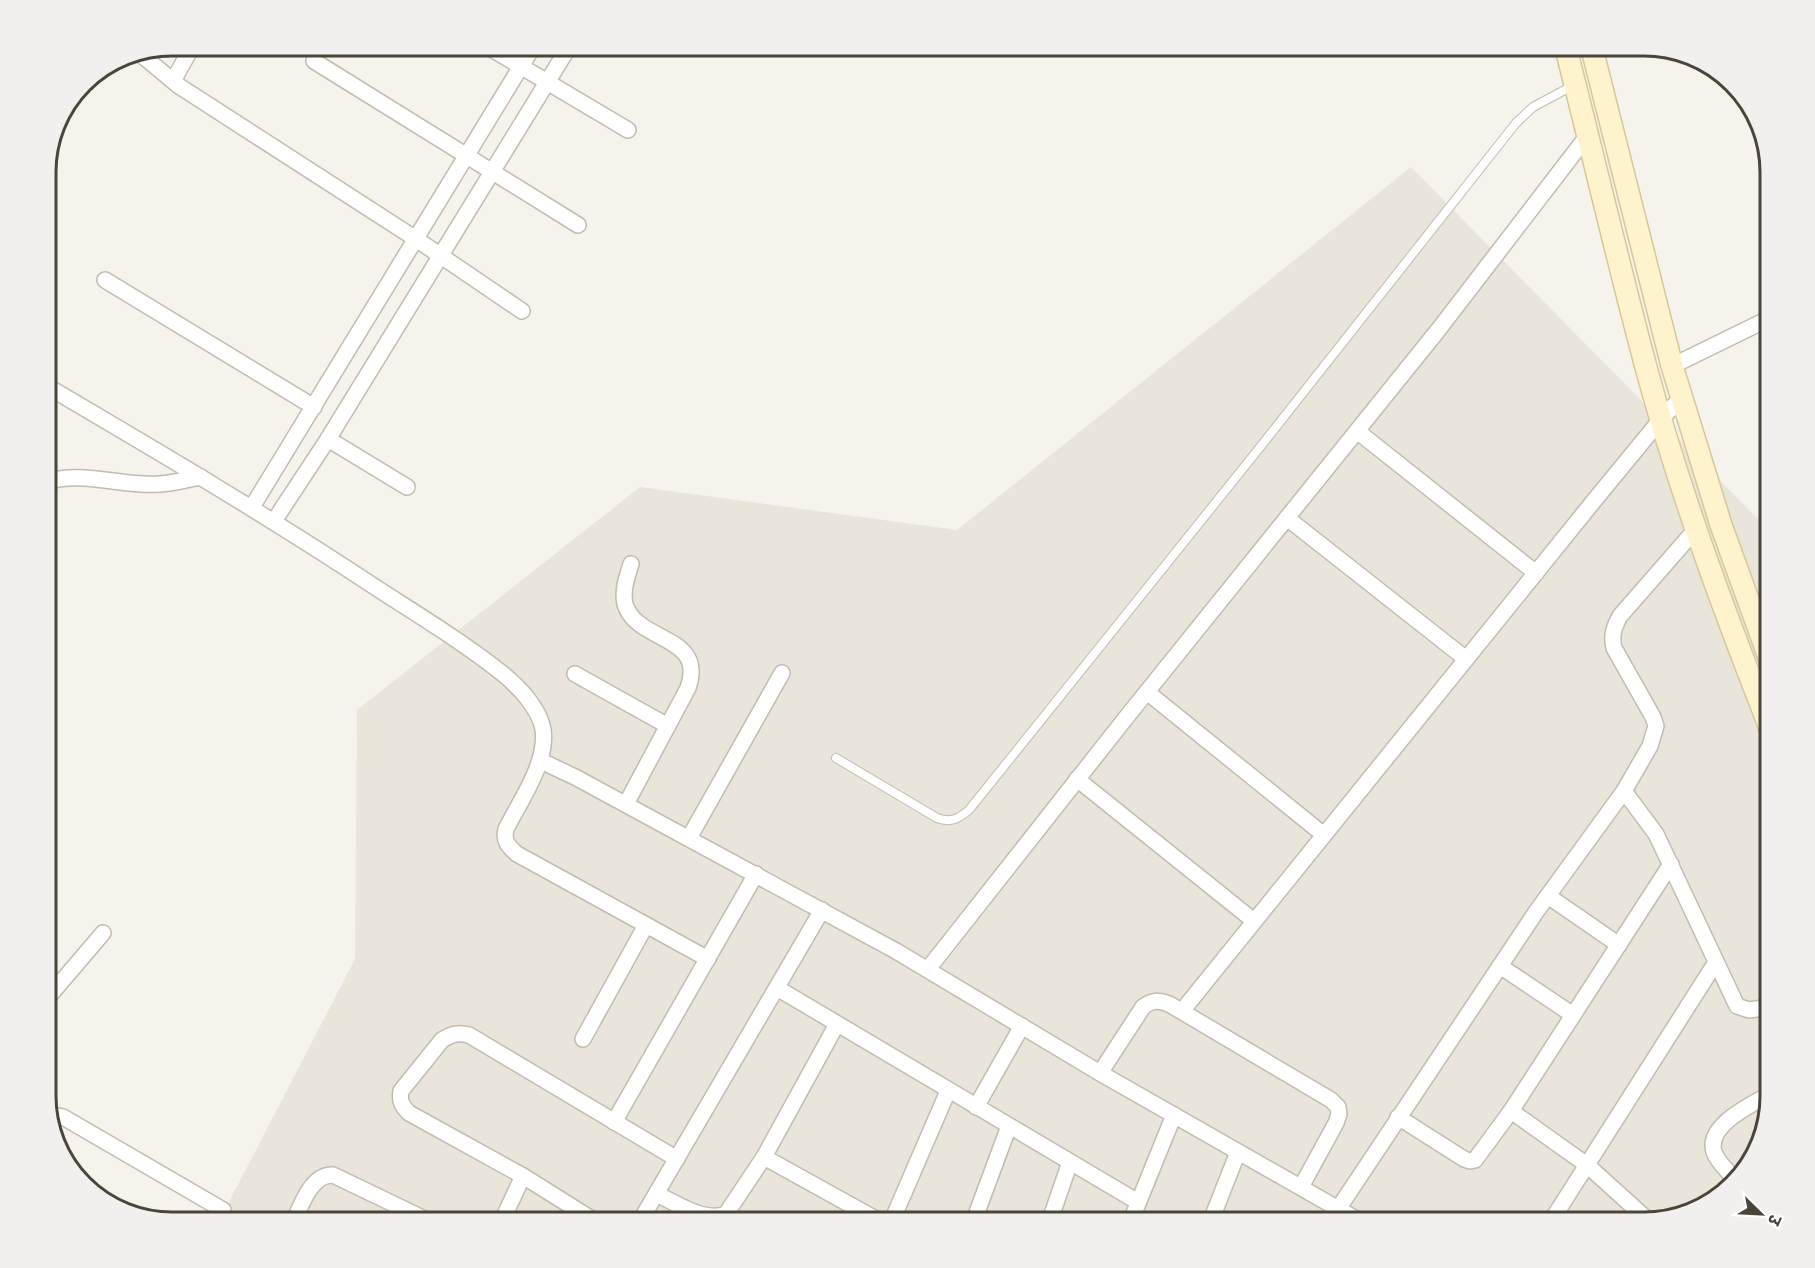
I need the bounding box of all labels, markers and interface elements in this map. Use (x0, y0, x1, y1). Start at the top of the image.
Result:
north arrow (1731, 1184, 1791, 1244)
text: उ (1762, 1210, 1787, 1230)

